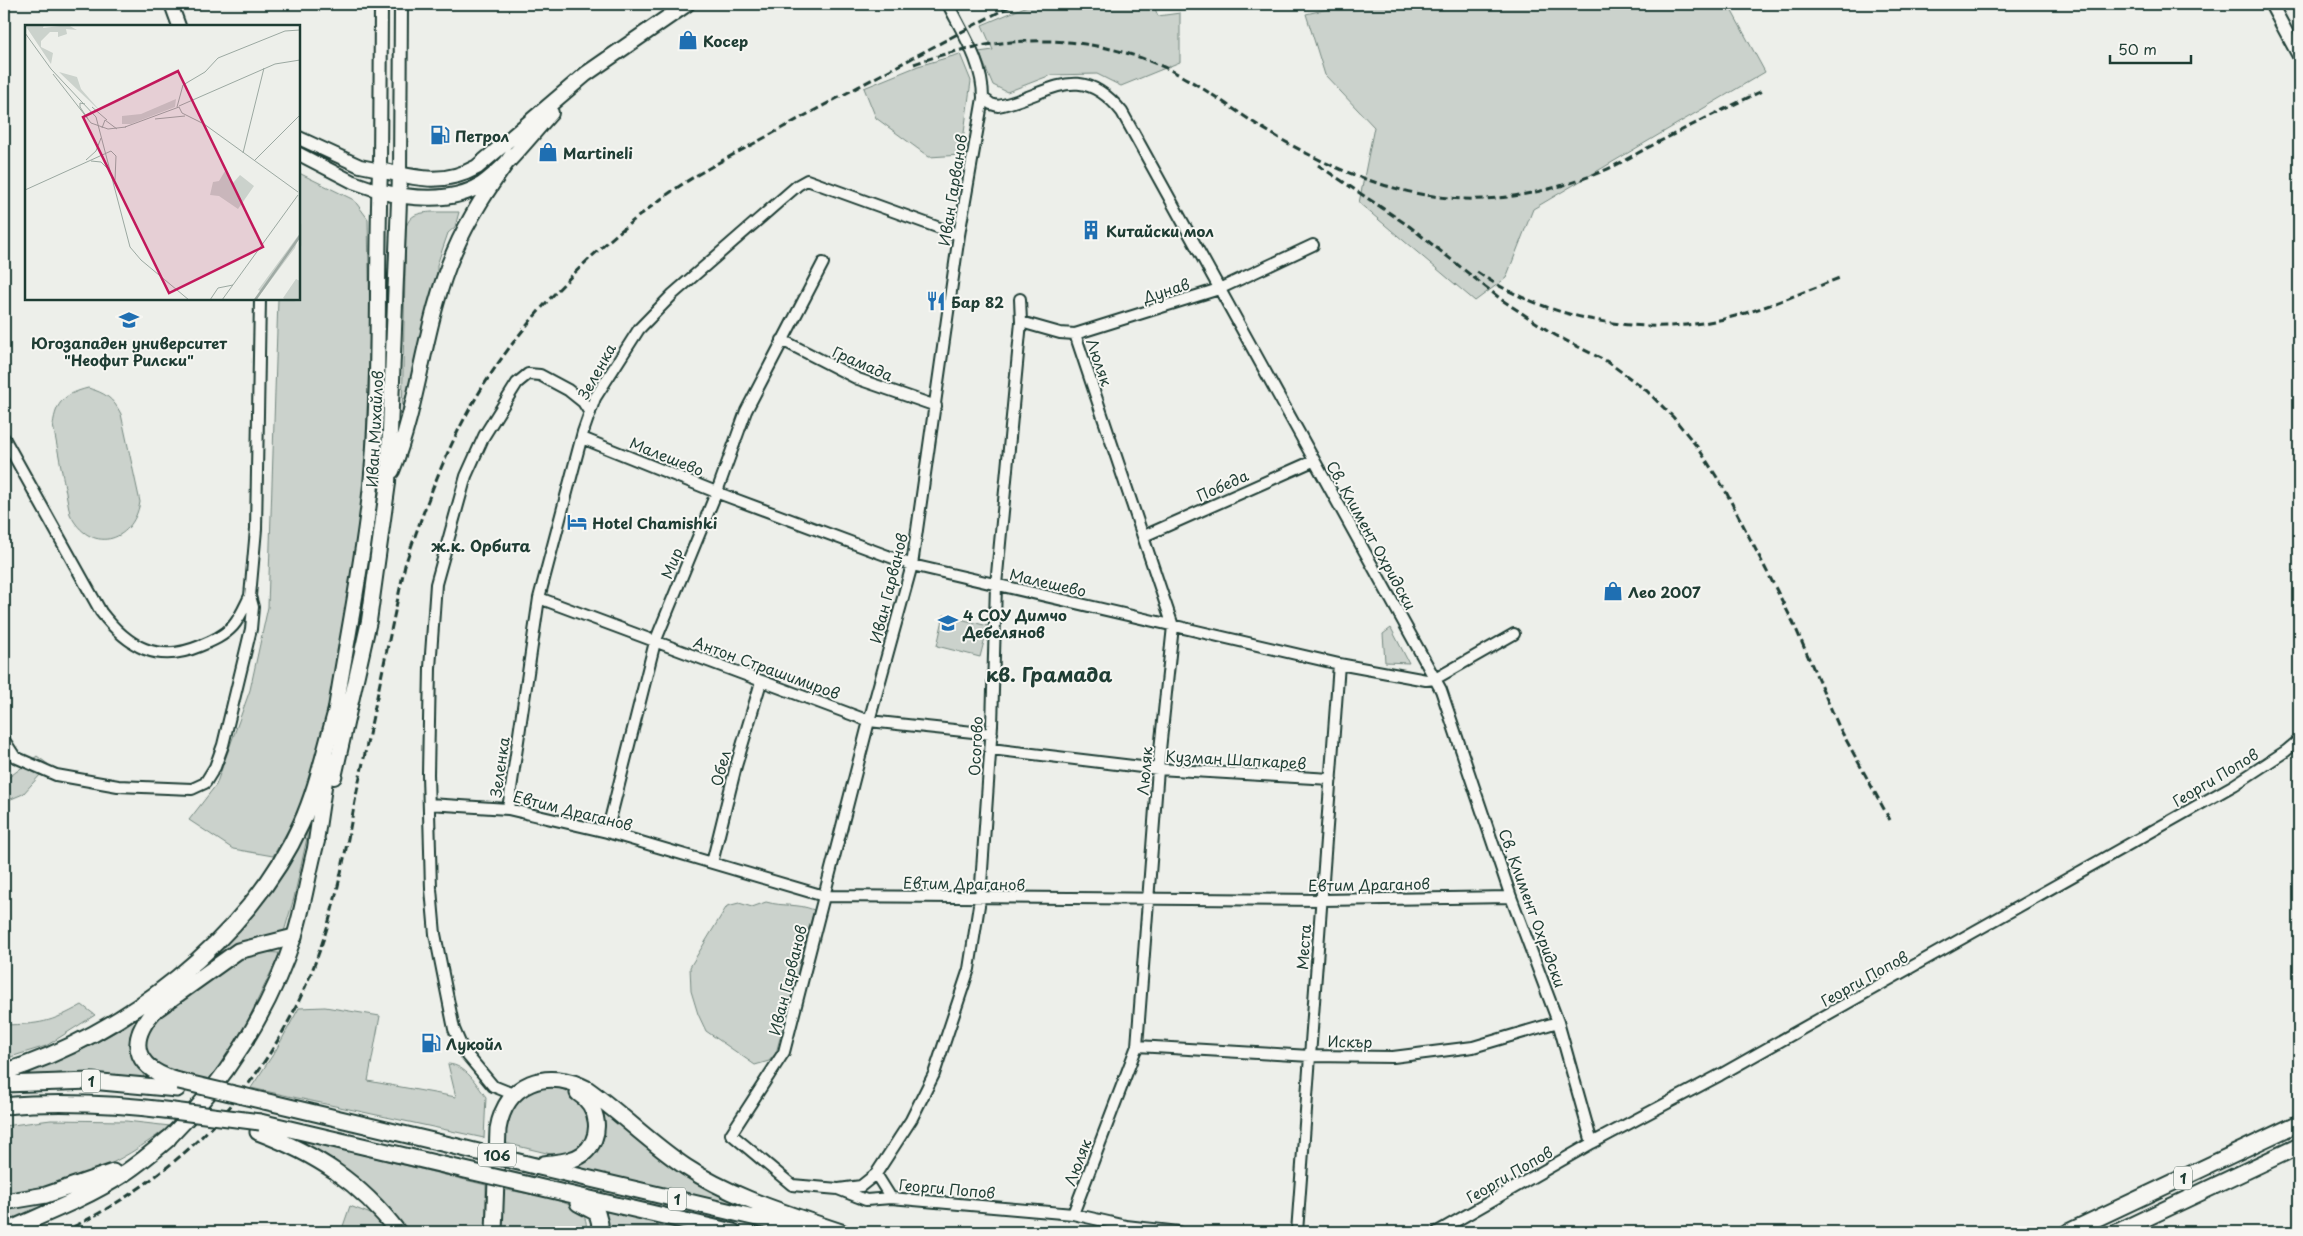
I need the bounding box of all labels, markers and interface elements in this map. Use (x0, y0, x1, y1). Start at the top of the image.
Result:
inset map (25, 25, 300, 300)
shop icon: Косер (677, 29, 699, 51)
place label: Косер (703, 29, 748, 52)
scale bar (2110, 32, 2192, 64)
text: 50 m (2118, 37, 2157, 60)
fuel station icon: Петрол (429, 124, 451, 146)
place label: Петрол (455, 124, 509, 147)
street label: Иван Гарванов (932, 132, 972, 248)
shop icon: Martineli (537, 141, 559, 163)
place label: Martineli (563, 141, 633, 164)
building icon: Китайски мол (1080, 219, 1102, 241)
place label: Китайски мол (1106, 219, 1214, 242)
street label: Дунав (1139, 272, 1192, 309)
restaurant icon: Бар 82 (925, 290, 947, 312)
place label: Бар 82 (951, 290, 1004, 313)
school or university icon: Югозападен университет "Неофит Рилски" (118, 309, 140, 331)
place label: Югозападен университет "Неофит Рилски" (31, 331, 227, 371)
street label: Люляк (1081, 335, 1119, 389)
street label: Зеленка (571, 338, 621, 403)
street label: Грамада (829, 339, 897, 387)
street label: Иван Михайлов (359, 370, 389, 488)
street label: Малешево (626, 431, 708, 481)
street label: Св. Климент Охридски (1321, 456, 1423, 614)
street label: Победа (1192, 463, 1252, 507)
hotel icon: Hotel Chamishki (566, 511, 588, 533)
place label: Hotel Chamishki (592, 511, 718, 534)
street label: Иван Гарванов (863, 530, 913, 646)
district label: ж.к. Орбита (431, 533, 531, 557)
street label: Мир (654, 544, 688, 582)
street label: Малешево (1007, 562, 1089, 602)
shop icon: Лео 2007 (1602, 580, 1624, 602)
place label: Лео 2007 (1628, 580, 1701, 603)
place label: 4 СОУ Димчо Дебелянов (962, 603, 1067, 643)
school or university icon: 4 СОУ Димчо Дебелянов (937, 612, 959, 634)
street label: Антон Страшимиров (691, 630, 843, 704)
district label: кв. Грамада (986, 659, 1112, 689)
street label: Осогово (962, 715, 988, 777)
street label: Зеленка (483, 735, 515, 799)
street label: Георги Попов (2168, 742, 2263, 812)
street label: Кузман Шапкарев (1165, 744, 1307, 774)
street label: Люляк (1130, 745, 1158, 796)
street label: Обел (704, 747, 736, 789)
street label: Евтим Драганов (511, 784, 635, 836)
street label: Св. Климент Охридски (1494, 825, 1572, 991)
street label: Евтим Драганов (903, 870, 1026, 896)
street label: Евтим Драганов (1308, 871, 1431, 897)
street label: Иван Гарванов (762, 922, 812, 1038)
street label: Места (1290, 923, 1316, 971)
street label: Георги Попов (1816, 944, 1912, 1012)
street label: Искър (1328, 1029, 1372, 1053)
fuel station icon: Лукойл (420, 1032, 442, 1054)
place label: Лукойл (446, 1032, 502, 1055)
road number: 1 (82, 1070, 100, 1092)
street label: Люляк (1058, 1135, 1097, 1189)
street label: Георги Попов (1461, 1140, 1557, 1208)
road number: 106 (478, 1144, 516, 1166)
road number: 1 (2174, 1166, 2192, 1190)
street label: Георги Попов (898, 1172, 997, 1204)
road number: 1 (668, 1188, 686, 1210)

